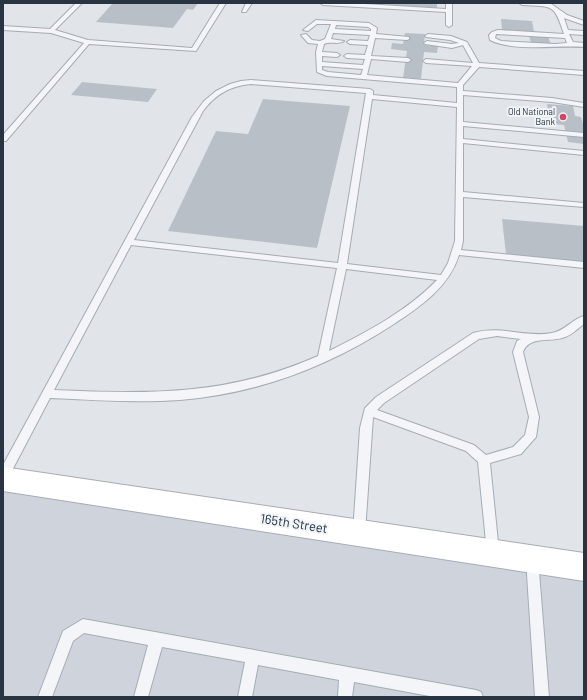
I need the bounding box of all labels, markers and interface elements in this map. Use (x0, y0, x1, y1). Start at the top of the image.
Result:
place label: Old National Bank (508, 106, 555, 127)
marker: Old National Bank (558, 112, 568, 122)
street label: 165th Street (259, 510, 329, 536)

